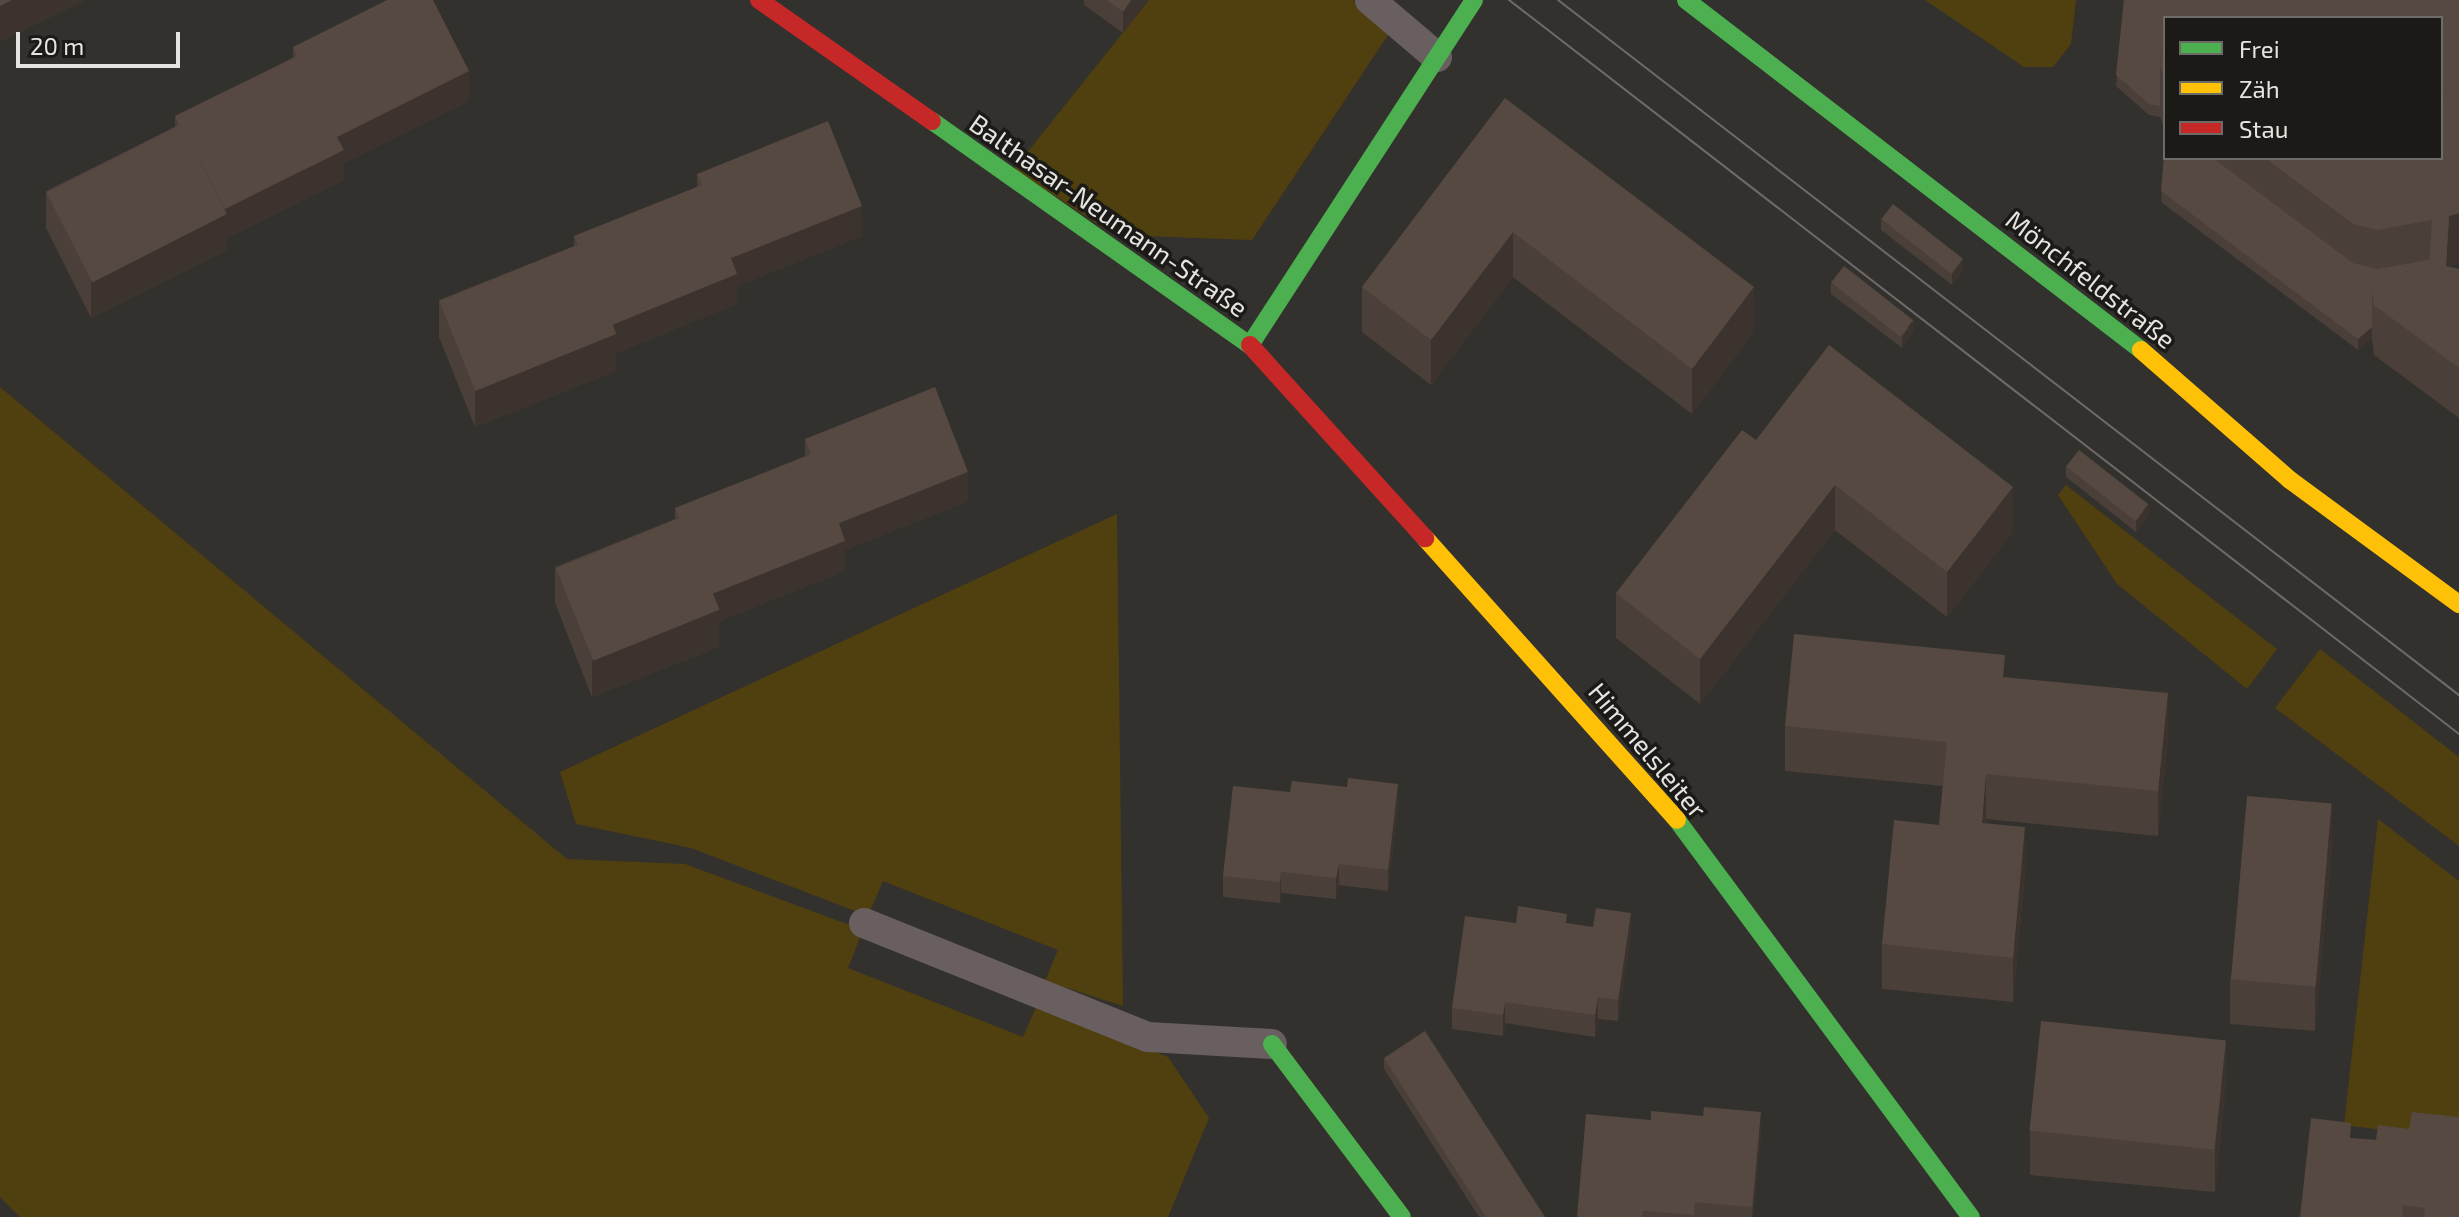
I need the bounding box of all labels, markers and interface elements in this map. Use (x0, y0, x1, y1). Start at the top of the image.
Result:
scale bar (20, 16, 184, 66)
legend (2163, 16, 2443, 160)
text: 20 m (30, 31, 84, 60)
text: Frei (2239, 34, 2280, 63)
text: Zäh (2239, 74, 2280, 103)
street label: Balthasar-Neumann-Straße (964, 107, 1254, 323)
text: Stau (2239, 114, 2288, 143)
street label: Mönchfeldstraße (2000, 203, 2182, 355)
street label: Himmelsleiter (1582, 676, 1714, 824)

